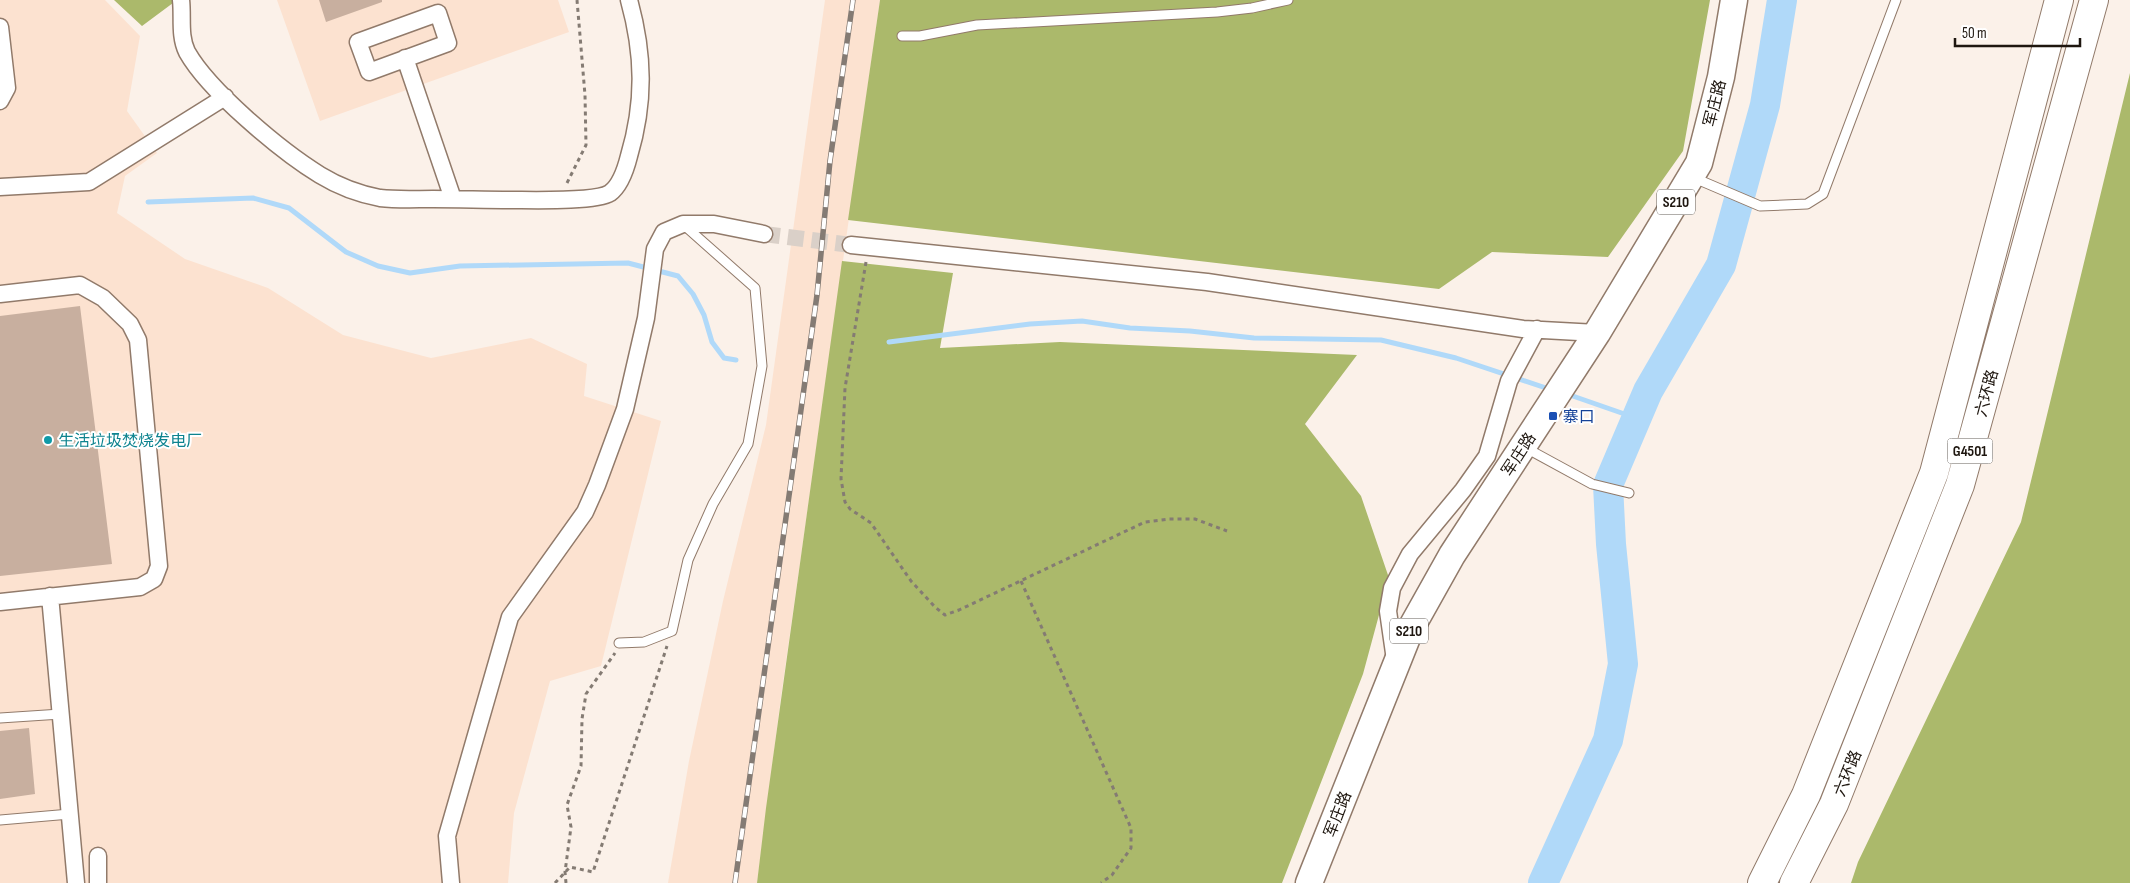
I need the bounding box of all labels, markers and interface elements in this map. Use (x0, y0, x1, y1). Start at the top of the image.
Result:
scale bar (1955, 15, 2080, 47)
text: 50 m (1962, 24, 1987, 43)
street label: 军庄路 (1700, 78, 1730, 129)
road number: S210 (1657, 190, 1695, 214)
street label: 六环路 (1972, 368, 2003, 419)
place label: 寨口 (1563, 408, 1595, 427)
marker: 寨口 (1547, 410, 1559, 422)
street label: 军庄路 (1498, 430, 1540, 480)
place label: 生活垃圾焚烧发电厂 (58, 432, 202, 451)
marker: 生活垃圾焚烧发电厂 (42, 434, 54, 446)
road number: G4501 (1948, 438, 1992, 464)
road number: S210 (1390, 618, 1428, 644)
street label: 六环路 (1831, 748, 1866, 799)
street label: 军庄路 (1321, 789, 1356, 840)

